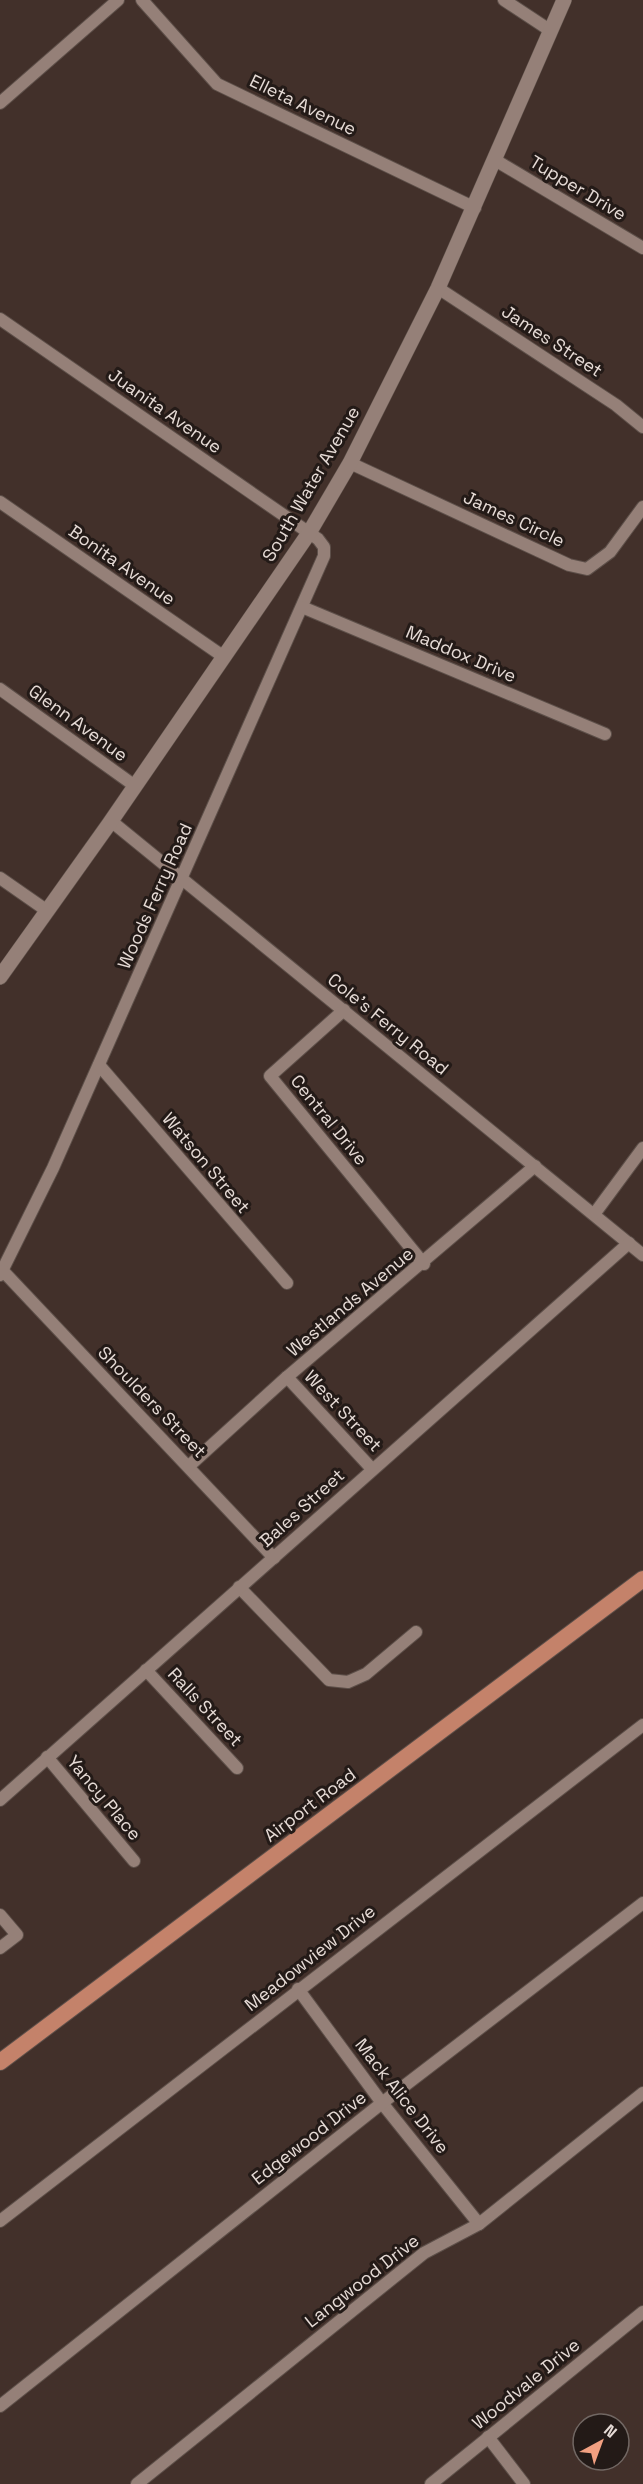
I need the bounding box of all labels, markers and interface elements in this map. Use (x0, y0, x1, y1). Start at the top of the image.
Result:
street label: Elleta Avenue (246, 69, 360, 140)
street label: Tupper Drive (526, 150, 631, 225)
street label: James Street (497, 299, 607, 382)
street label: Juanita Avenue (104, 363, 227, 458)
street label: South Water Avenue (257, 402, 364, 566)
street label: James Circle (460, 485, 569, 552)
street label: Bonita Avenue (64, 519, 180, 610)
street label: Maddox Drive (402, 620, 520, 687)
street label: Glenn Avenue (24, 679, 132, 766)
street label: Woods Ferry Road (112, 819, 197, 972)
street label: Cole's Ferry Road (323, 968, 454, 1080)
street label: Central Drive (286, 1070, 373, 1170)
street label: Watson Street (157, 1107, 255, 1218)
street label: Westlands Avenue (282, 1242, 418, 1361)
street label: Shoulders Street (93, 1341, 212, 1462)
street label: West Street (300, 1365, 387, 1456)
street label: Bales Street (254, 1463, 349, 1552)
street label: Ralls Street (163, 1662, 248, 1751)
street label: Yancy Place (62, 1750, 147, 1845)
street label: Airport Road (259, 1763, 360, 1847)
street label: Meadowview Drive (240, 1899, 380, 2016)
street label: Mack Alice Drive (350, 2034, 455, 2158)
street label: Edgewood Drive (247, 2086, 371, 2190)
street label: Langwood Drive (300, 2229, 423, 2332)
street label: Woodvale Drive (467, 2333, 584, 2434)
north arrow (571, 2412, 631, 2472)
text: N (600, 2420, 621, 2443)

